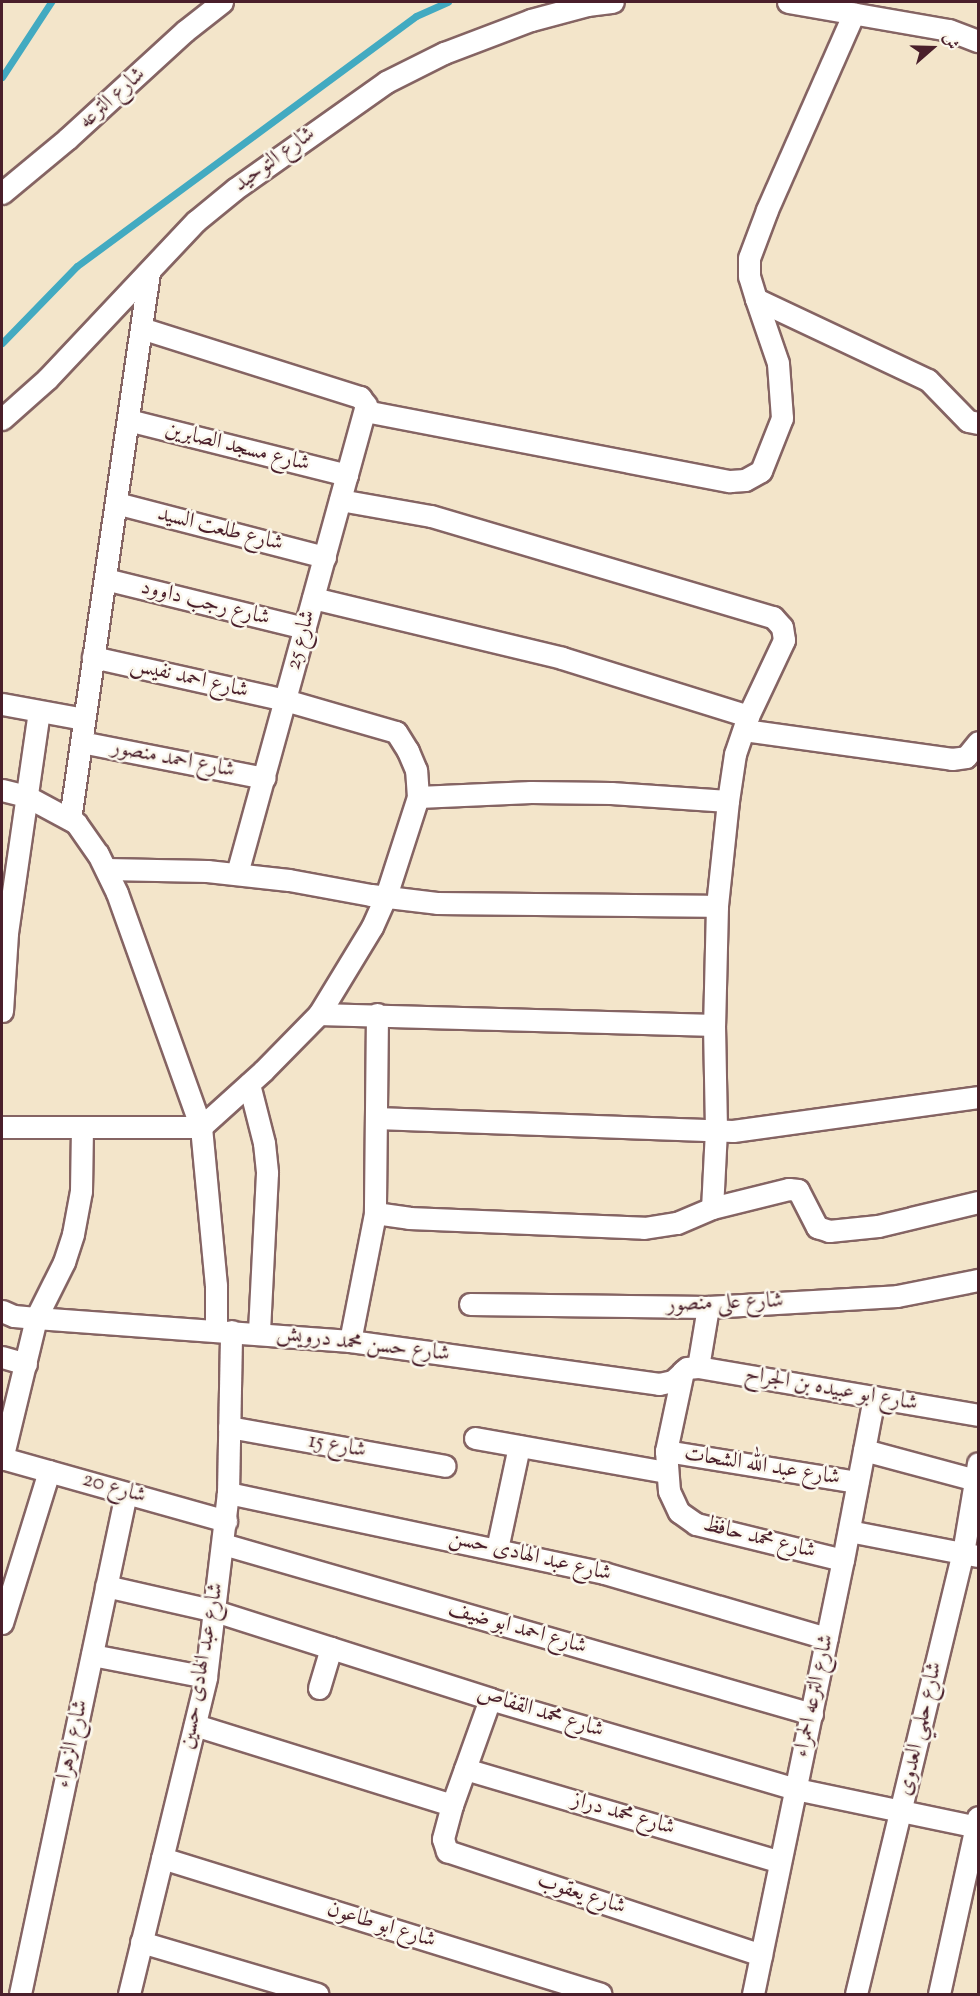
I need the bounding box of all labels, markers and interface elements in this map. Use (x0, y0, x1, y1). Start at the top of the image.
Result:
north arrow (902, 18, 962, 78)
text: ش (936, 30, 963, 53)
street label: شارع الترعه (74, 62, 152, 136)
street label: شارع التوحيد (229, 122, 321, 198)
street label: شارع مسجد الصابرين (162, 417, 312, 479)
street label: شارع طلعت السيد (154, 502, 286, 558)
street label: شارع رجب داوود (138, 575, 272, 633)
street label: شارع 25 (281, 607, 323, 673)
street label: شارع احمد نفيس (127, 653, 251, 705)
street label: شارع احمد منصور (109, 735, 237, 785)
street label: شارع على منصور (666, 1289, 784, 1319)
street label: شارع حسن محمد درويش (275, 1321, 451, 1369)
street label: شارع ابو عبيده بن الجراح (742, 1362, 920, 1418)
street label: شارع 15 (306, 1429, 368, 1465)
street label: شارع عبد الله الشحات (682, 1442, 842, 1492)
street label: شارع 20 (79, 1467, 149, 1511)
street label: شارع محمد حافظ (700, 1512, 818, 1566)
street label: شارع عبد الهادى حسن (446, 1526, 614, 1588)
street label: شارع عبد الهادى حسين (175, 1581, 231, 1751)
street label: شارع احمد ابو ضيف (445, 1597, 589, 1661)
street label: شارع الترعه الحمراء (789, 1632, 841, 1760)
street label: شارع حلمي العدوى (893, 1659, 949, 1799)
street label: شارع محمد القفاص (474, 1681, 606, 1745)
street label: شارع الزهراء (51, 1697, 95, 1791)
street label: شارع محمد دراز (568, 1788, 678, 1842)
street label: شارع يعقوب (533, 1868, 629, 1922)
street label: شارع ابو طاعون (323, 1897, 439, 1955)

